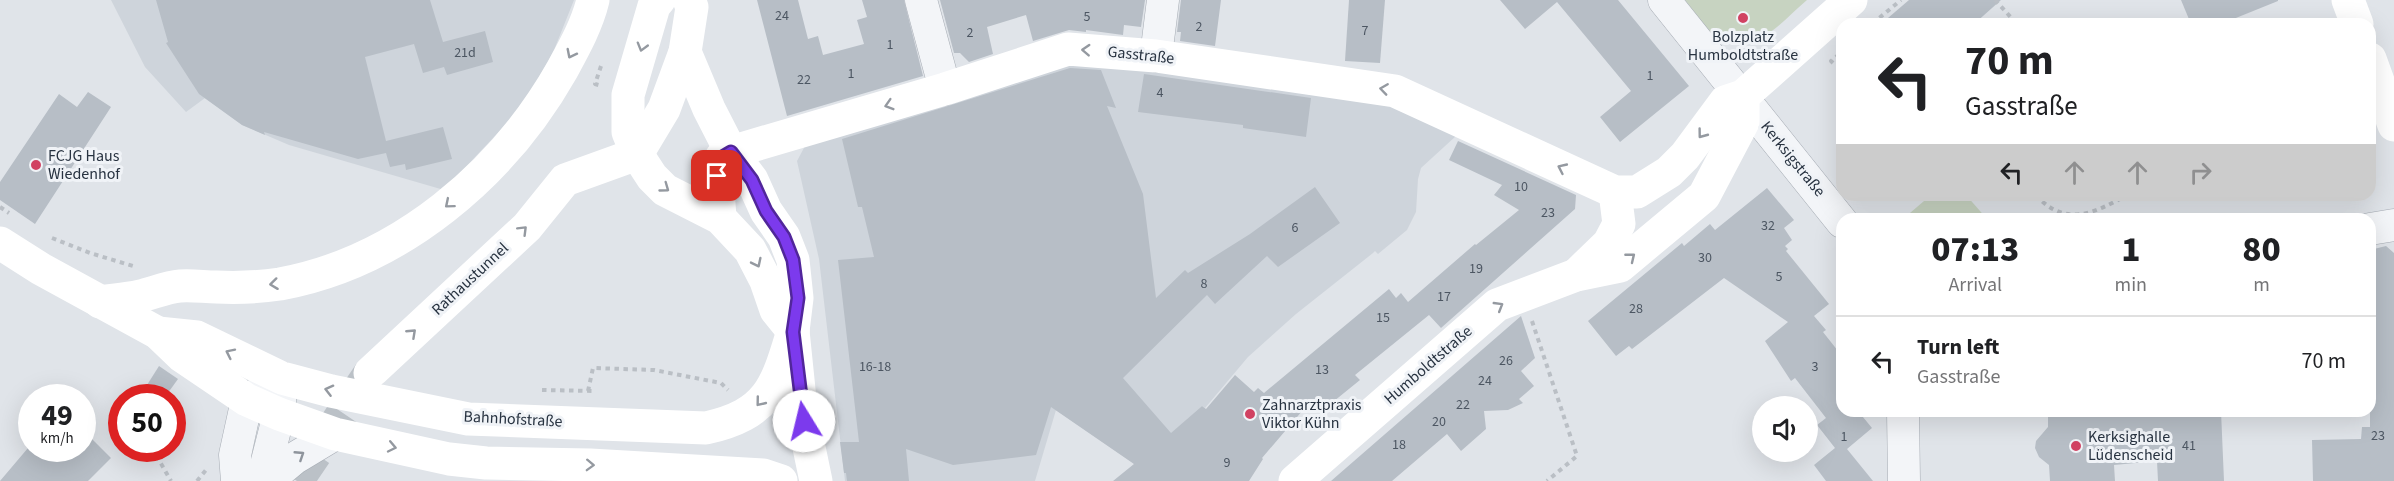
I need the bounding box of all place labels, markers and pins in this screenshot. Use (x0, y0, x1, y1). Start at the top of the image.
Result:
marker: Bolzplatz Humboldtstraße (1736, 11, 1750, 25)
place label: Bolzplatz Humboldtstraße (1688, 26, 1798, 66)
place label: FCJG Haus Wiedenhof (48, 145, 121, 185)
pin (691, 150, 742, 201)
marker: FCJG Haus Wiedenhof (29, 158, 43, 172)
place label: Zahnarztpraxis Viktor Kühn (1262, 394, 1362, 434)
marker: Zahnarztpraxis Viktor Kühn (1243, 407, 1257, 421)
place label: Kerksighalle Lüdenscheid (2088, 426, 2173, 466)
marker: Kerksighalle Lüdenscheid (2069, 439, 2083, 453)

